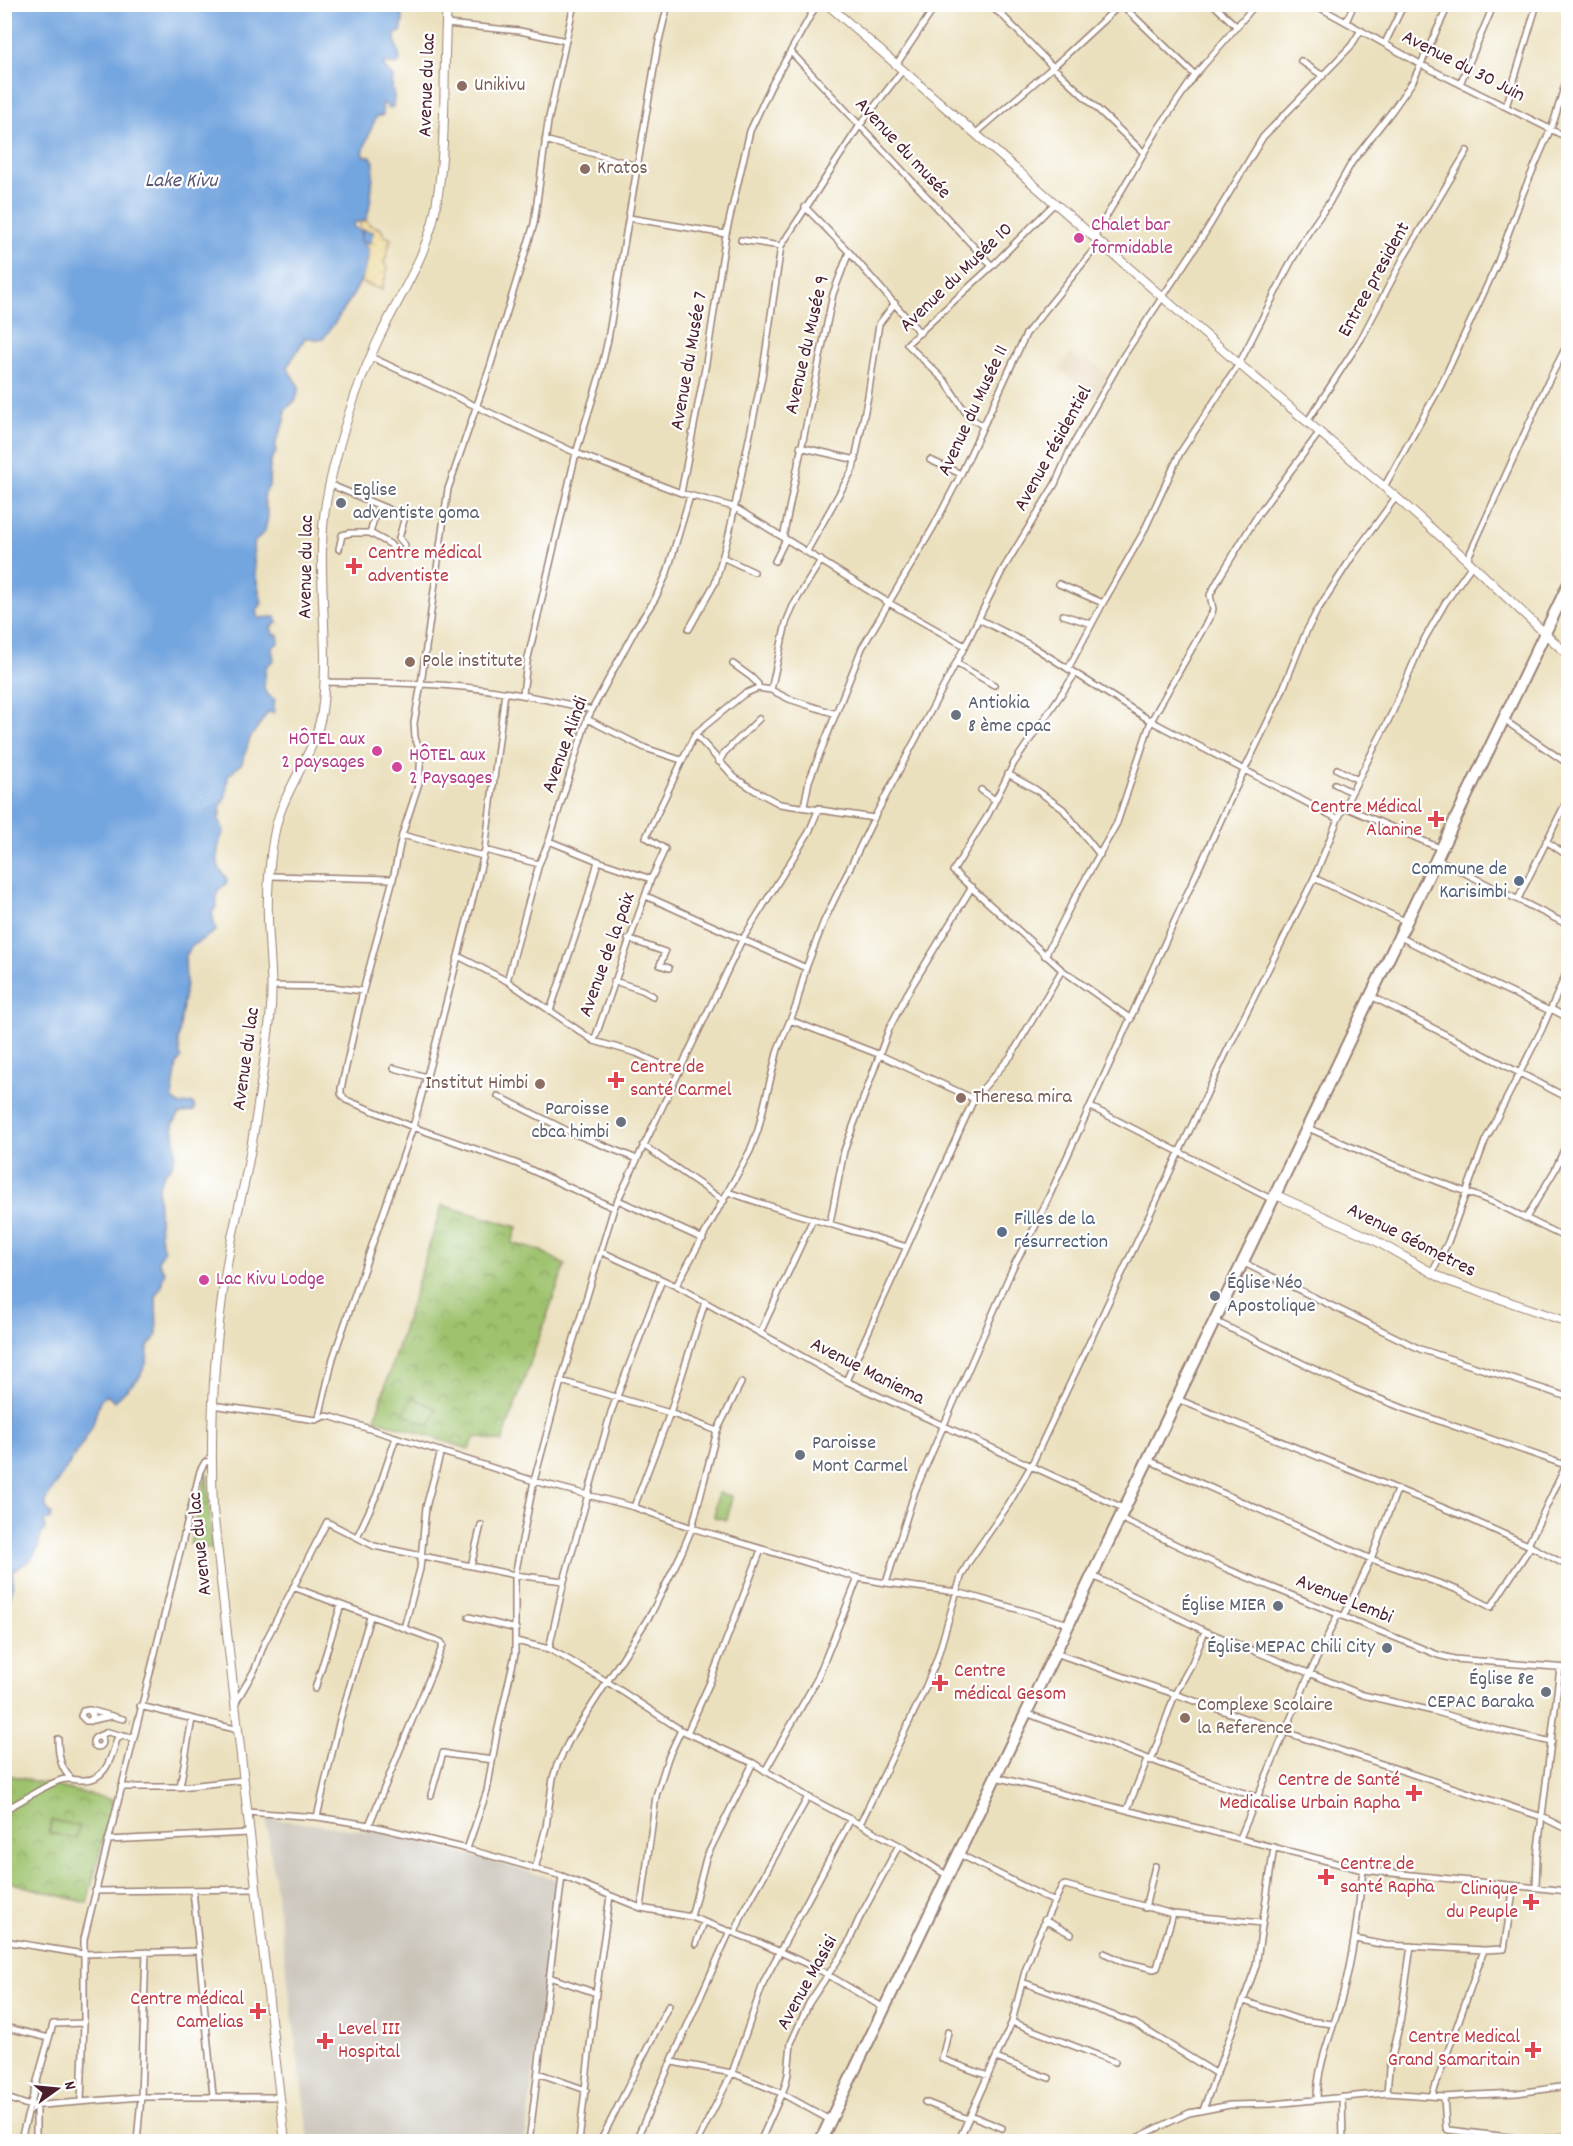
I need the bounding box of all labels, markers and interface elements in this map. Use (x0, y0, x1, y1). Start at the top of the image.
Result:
street label: Avenue du 30 Juin (1396, 24, 1530, 110)
street label: Avenue du lac (412, 33, 444, 137)
place label: Unikivu (474, 72, 525, 100)
marker: Unikivu (455, 79, 469, 93)
street label: Avenue du musée (847, 92, 957, 206)
place label: Kratos (597, 155, 648, 183)
marker: Kratos (578, 162, 592, 176)
water label: Lake Kivu (145, 167, 219, 197)
place label: Chalet bar formidable (1091, 212, 1173, 263)
street label: Avenue du Musée 10 (894, 217, 1020, 339)
street label: Entree president (1332, 217, 1418, 343)
marker: Chalet bar formidable (1072, 231, 1086, 245)
street label: Avenue du Musée 9 (778, 273, 838, 417)
street label: Avenue du Musée 7 (664, 289, 716, 433)
street label: Avenue du Musée 11 (931, 341, 1017, 481)
street label: Avenue résidentiel (1008, 381, 1100, 517)
place label: Eglise adventiste goma (353, 477, 480, 528)
marker: Eglise adventiste goma (334, 496, 348, 510)
street label: Avenue du lac (292, 515, 322, 619)
place label: Centre médical adventiste (368, 540, 482, 591)
marker: Centre médical adventiste (345, 557, 363, 575)
place label: Pole institute (422, 648, 523, 676)
marker: Pole institute (403, 655, 417, 669)
place label: Antiokia 8 ème cpac (968, 690, 1051, 741)
street label: Avenue Alindi (536, 692, 597, 797)
marker: Antiokia 8 ème cpac (949, 708, 963, 722)
place label: HÔTEL aux 2 paysages (281, 726, 366, 777)
place label: HÔTEL aux 2 Paysages (409, 742, 493, 793)
marker: HÔTEL aux 2 paysages (370, 744, 384, 758)
marker: HÔTEL aux 2 Paysages (390, 760, 404, 774)
place label: Centre Médical Alanine (1310, 794, 1422, 845)
marker: Centre Médical Alanine (1427, 810, 1445, 828)
place label: Commune de Karisimbi (1411, 856, 1507, 907)
marker: Commune de Karisimbi (1512, 874, 1526, 888)
street label: Avenue de la paix (573, 888, 644, 1021)
street label: Avenue du lac (226, 1006, 268, 1112)
place label: Centre de santé Carmel (630, 1054, 732, 1105)
place label: Institut Himbi (425, 1070, 528, 1098)
marker: Centre de santé Carmel (607, 1071, 625, 1089)
marker: Institut Himbi (533, 1077, 547, 1091)
place label: Theresa mira (973, 1084, 1072, 1112)
marker: Theresa mira (954, 1091, 968, 1105)
place label: Paroisse cbca himbi (531, 1096, 609, 1147)
marker: Paroisse cbca himbi (614, 1115, 628, 1129)
street label: Avenue Géometres (1342, 1196, 1480, 1286)
place label: Filles de la résurrection (1014, 1206, 1108, 1257)
marker: Filles de la résurrection (995, 1225, 1009, 1239)
place label: Lac Kivu Lodge (216, 1266, 325, 1294)
place label: Église Néo Apostolique (1227, 1270, 1316, 1321)
marker: Lac Kivu Lodge (197, 1273, 211, 1287)
marker: Église Néo Apostolique (1208, 1289, 1222, 1303)
street label: Avenue Maniema (805, 1331, 930, 1413)
place label: Paroisse Mont Carmel (812, 1430, 908, 1481)
marker: Paroisse Mont Carmel (793, 1448, 807, 1462)
street label: Avenue du lac (182, 1491, 220, 1597)
street label: Avenue Lembi (1291, 1568, 1397, 1632)
place label: Église MIER (1181, 1592, 1266, 1620)
marker: Église MIER (1271, 1599, 1285, 1613)
place label: Église MEPAC Chili City (1207, 1634, 1376, 1662)
marker: Église MEPAC Chili City (1380, 1641, 1394, 1655)
place label: Centre médical Gesom (954, 1658, 1066, 1709)
place label: Église 8e CEPAC Baraka (1427, 1666, 1535, 1717)
marker: Centre médical Gesom (931, 1674, 949, 1692)
marker: Église 8e CEPAC Baraka (1539, 1685, 1553, 1699)
place label: Complexe Scolaire la Reference (1197, 1692, 1333, 1743)
marker: Complexe Scolaire la Reference (1178, 1711, 1192, 1725)
place label: Centre de Santé Medicalise Urbain Rapha (1219, 1767, 1401, 1818)
marker: Centre de Santé Medicalise Urbain Rapha (1405, 1784, 1423, 1802)
place label: Centre de santé Rapha (1340, 1851, 1435, 1902)
marker: Centre de santé Rapha (1317, 1868, 1335, 1886)
place label: Clinique du Peuple (1446, 1876, 1518, 1927)
marker: Clinique du Peuple (1522, 1893, 1540, 1911)
street label: Avenue Masisi (770, 1930, 846, 2036)
place label: Centre médical Camelias (130, 1986, 244, 2037)
marker: Centre médical Camelias (249, 2002, 267, 2020)
place label: Level III Hospital (338, 2016, 400, 2067)
place label: Centre Medical Grand Samaritain (1388, 2024, 1520, 2075)
marker: Level III Hospital (316, 2032, 334, 2050)
marker: Centre Medical Grand Samaritain (1524, 2041, 1542, 2059)
north arrow (27, 2059, 87, 2119)
text: N (57, 2079, 81, 2093)

